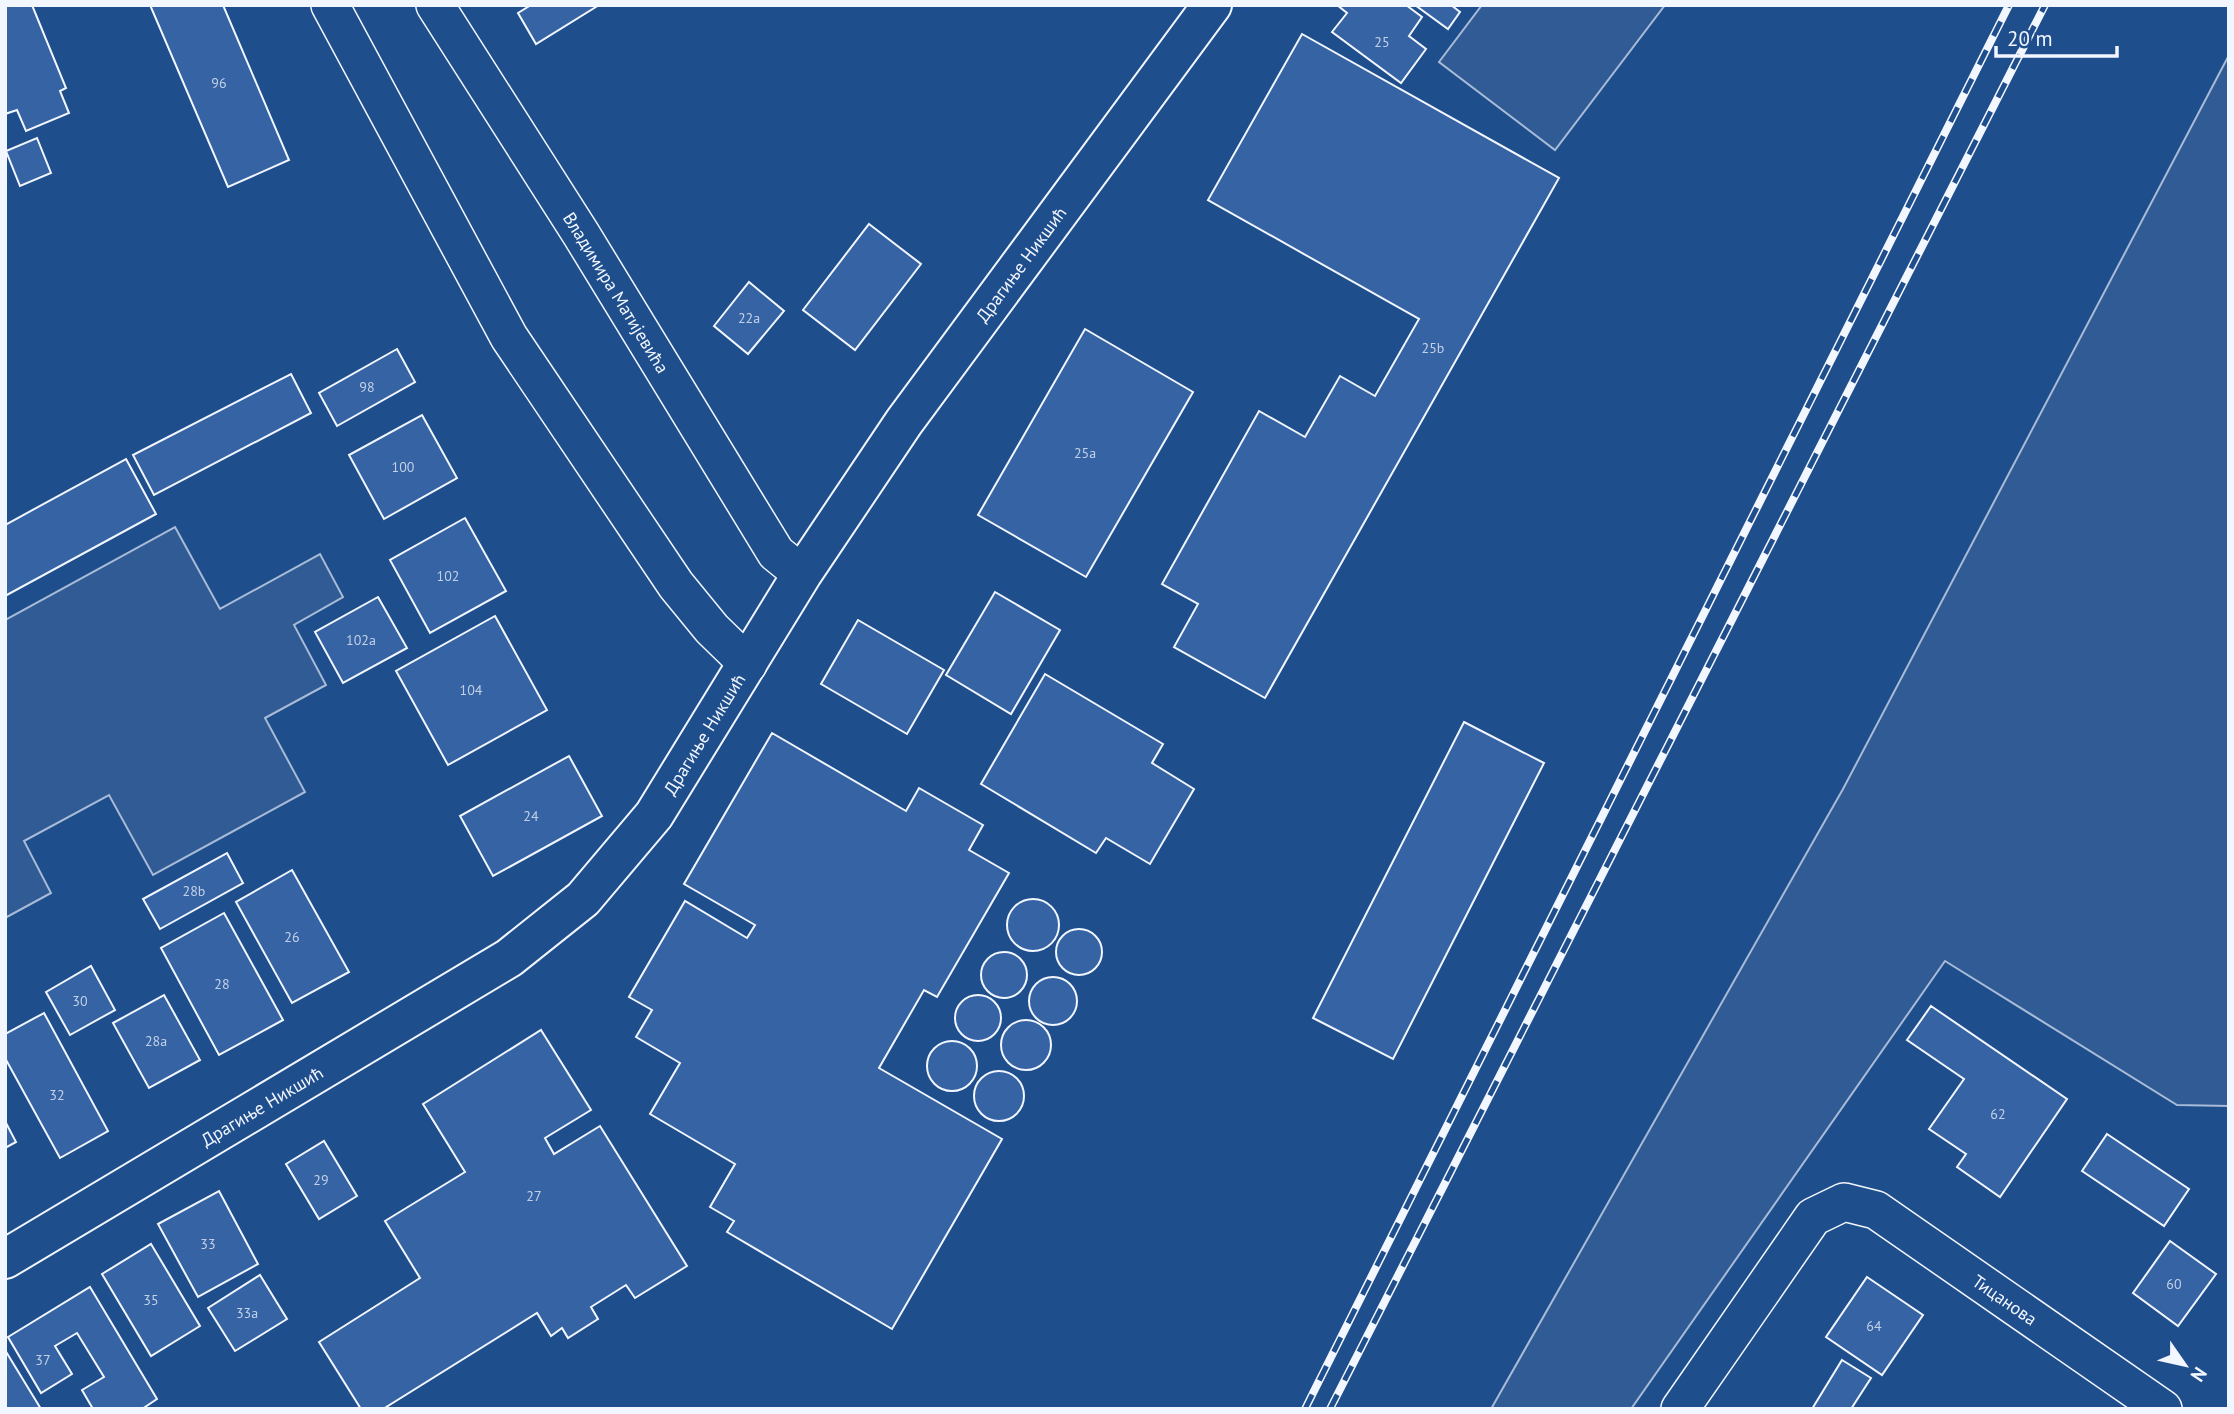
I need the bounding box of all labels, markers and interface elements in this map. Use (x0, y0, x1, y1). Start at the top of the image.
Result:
scale bar (1996, 14, 2117, 58)
text: 20 m (2007, 25, 2053, 52)
house number: 25 (1374, 33, 1390, 51)
house number: 96 (211, 74, 227, 92)
street label: Драгиње Никшић (970, 201, 1071, 326)
street label: Владимира Матијевића (558, 208, 675, 377)
house number: 22a (738, 309, 760, 327)
house number: 25b (1422, 339, 1444, 357)
house number: 98 (359, 378, 375, 396)
house number: 25a (1074, 444, 1096, 462)
house number: 100 (392, 458, 415, 476)
house number: 102 (437, 567, 459, 585)
house number: 102a (346, 631, 376, 649)
street label: Драгиње Никшић (658, 669, 750, 799)
house number: 104 (460, 681, 483, 699)
house number: 24 (523, 807, 539, 825)
house number: 28b (183, 882, 205, 900)
house number: 26 (284, 928, 300, 946)
house number: 28 (214, 975, 230, 993)
house number: 30 (72, 992, 88, 1010)
house number: 28a (145, 1032, 167, 1050)
street label: Драгиње Никшић (196, 1060, 327, 1151)
house number: 32 (49, 1086, 65, 1104)
house number: 62 (1990, 1105, 2006, 1123)
house number: 29 (313, 1171, 329, 1189)
house number: 27 (526, 1187, 542, 1205)
house number: 33 (200, 1235, 216, 1253)
street label: Тицанова (1968, 1269, 2042, 1330)
house number: 60 (2166, 1275, 2182, 1293)
house number: 35 (143, 1291, 159, 1309)
house number: 33a (236, 1304, 258, 1322)
house number: 64 (1866, 1317, 1882, 1335)
north arrow (2150, 1330, 2220, 1400)
house number: 37 (35, 1351, 51, 1369)
text: N (2186, 1363, 2213, 1386)

